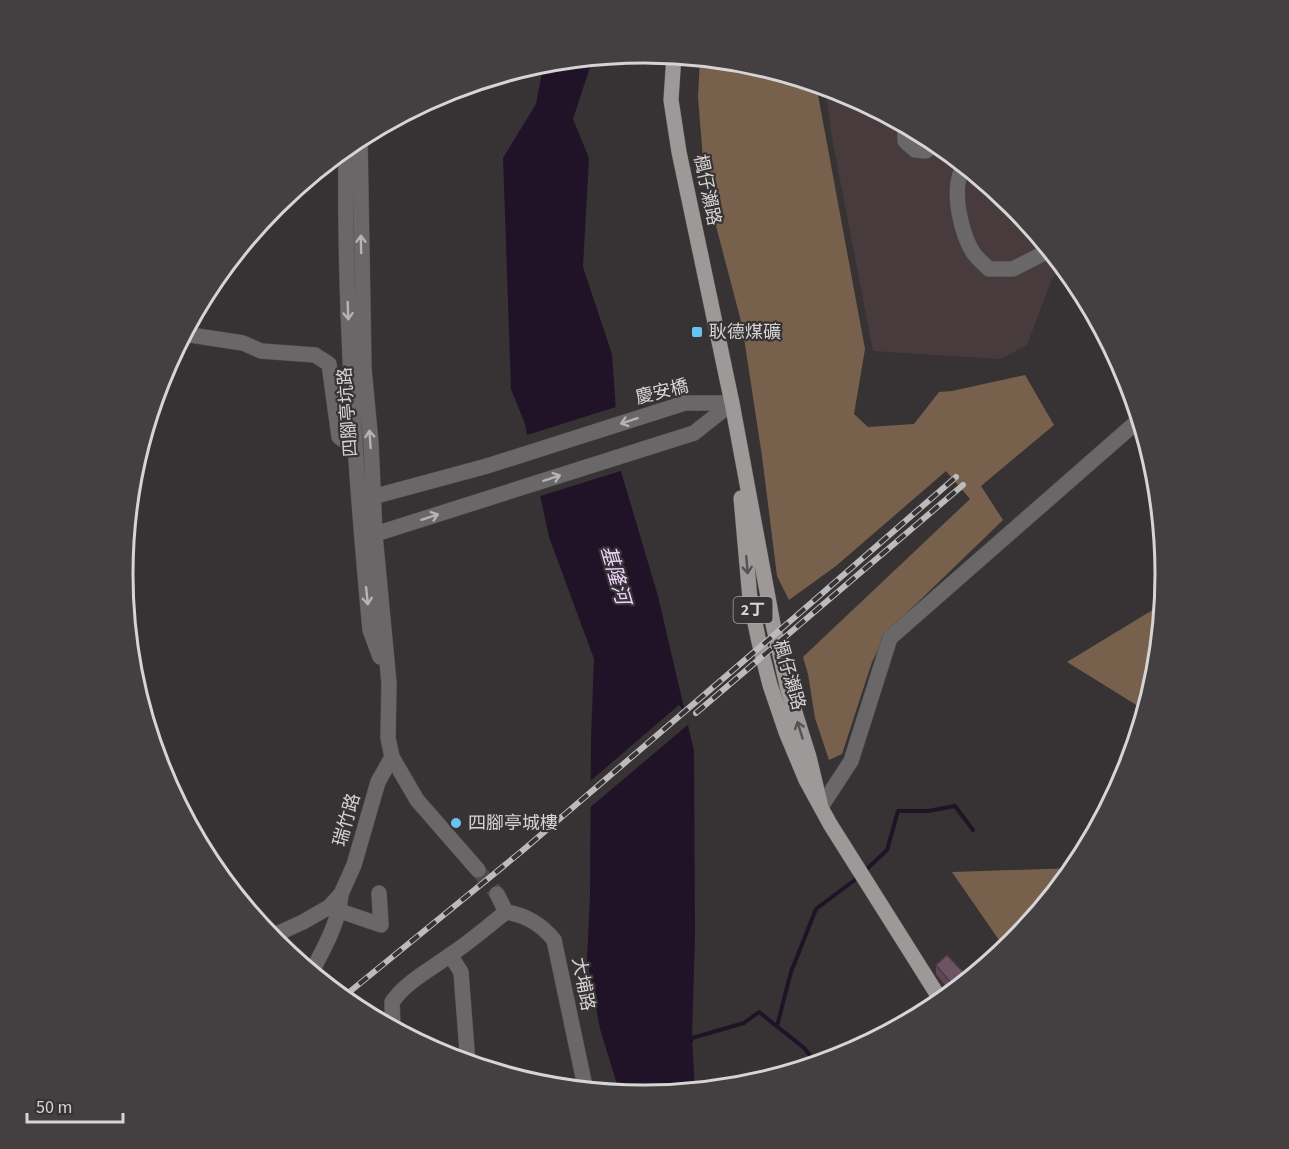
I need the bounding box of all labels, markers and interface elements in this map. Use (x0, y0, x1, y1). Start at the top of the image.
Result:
street label: 楓仔瀨路 (687, 152, 727, 228)
one-way arrow (355, 235, 367, 255)
one-way arrow (343, 301, 354, 321)
place label: 耿德煤礦 (709, 320, 781, 345)
marker: 耿德煤礦 (690, 325, 704, 339)
street label: 四腳亭坑路 (332, 366, 364, 458)
street label: 慶安橋 (633, 373, 691, 411)
one-way arrow (620, 416, 639, 427)
one-way arrow (365, 429, 376, 449)
one-way arrow (542, 472, 561, 483)
one-way arrow (420, 511, 439, 522)
water label: 基隆河 (593, 542, 638, 612)
one-way arrow (742, 555, 753, 575)
one-way arrow (362, 585, 373, 605)
road number: 2丁 (734, 597, 772, 623)
street label: 楓仔瀨路 (767, 637, 811, 713)
one-way arrow (794, 721, 805, 740)
street label: 瑞竹路 (328, 791, 366, 849)
place label: 四腳亭城樓 (468, 811, 558, 836)
marker: 四腳亭城樓 (449, 816, 463, 830)
street label: 大埔路 (566, 955, 600, 1013)
scale bar (27, 1086, 123, 1124)
text: 50 m (36, 1095, 72, 1120)

